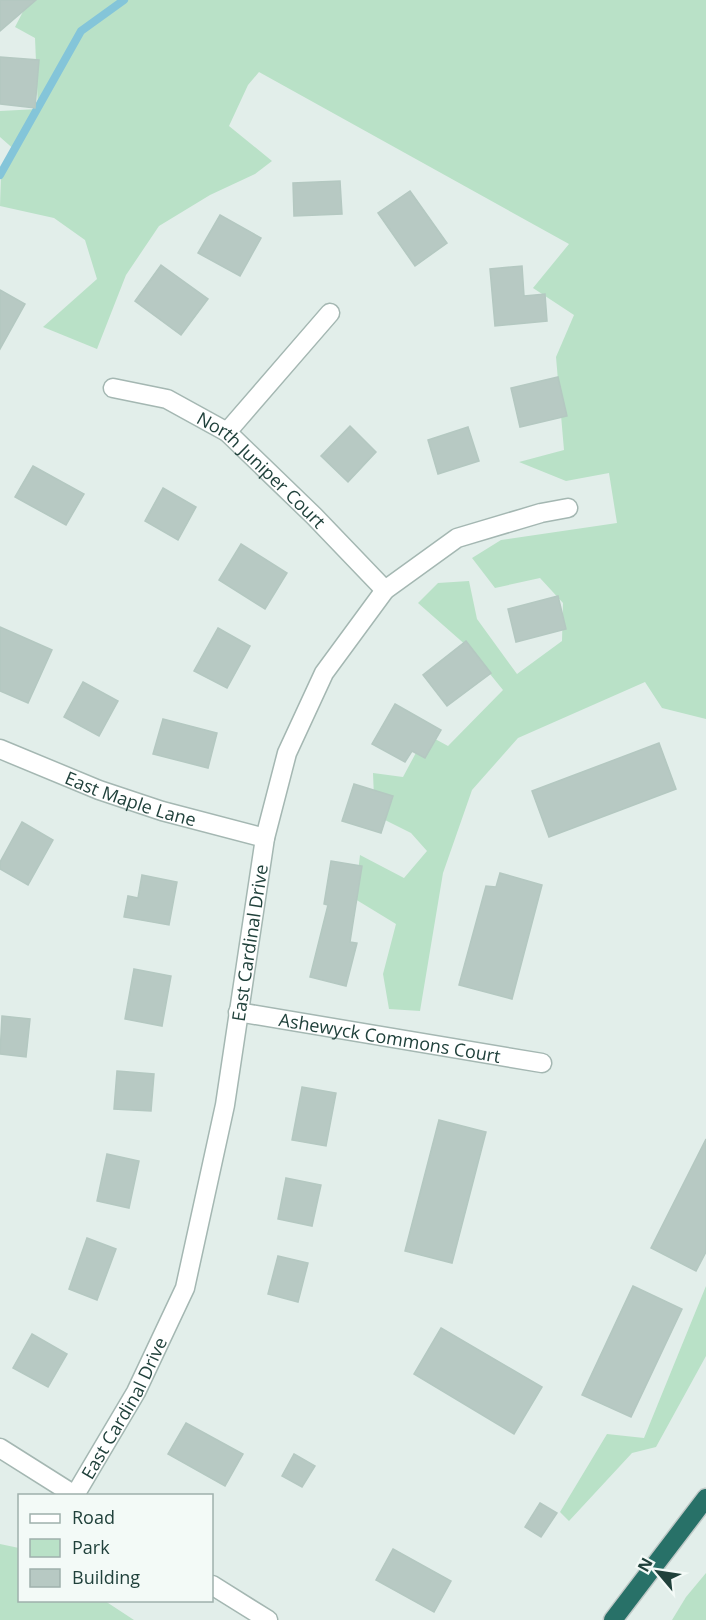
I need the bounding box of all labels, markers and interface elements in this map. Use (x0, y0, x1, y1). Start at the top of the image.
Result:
street label: North Juniper Court (193, 406, 331, 533)
street label: East Maple Lane (62, 765, 199, 831)
street label: East Cardinal Drive (226, 863, 273, 1023)
street label: Ashewyck Commons Court (277, 1007, 503, 1068)
street label: East Cardinal Drive (75, 1333, 172, 1483)
legend (18, 1494, 213, 1602)
text: Road (72, 1505, 115, 1529)
text: Park (72, 1535, 110, 1559)
north arrow (628, 1542, 688, 1602)
text: N (632, 1554, 658, 1576)
text: Building (72, 1565, 140, 1589)

